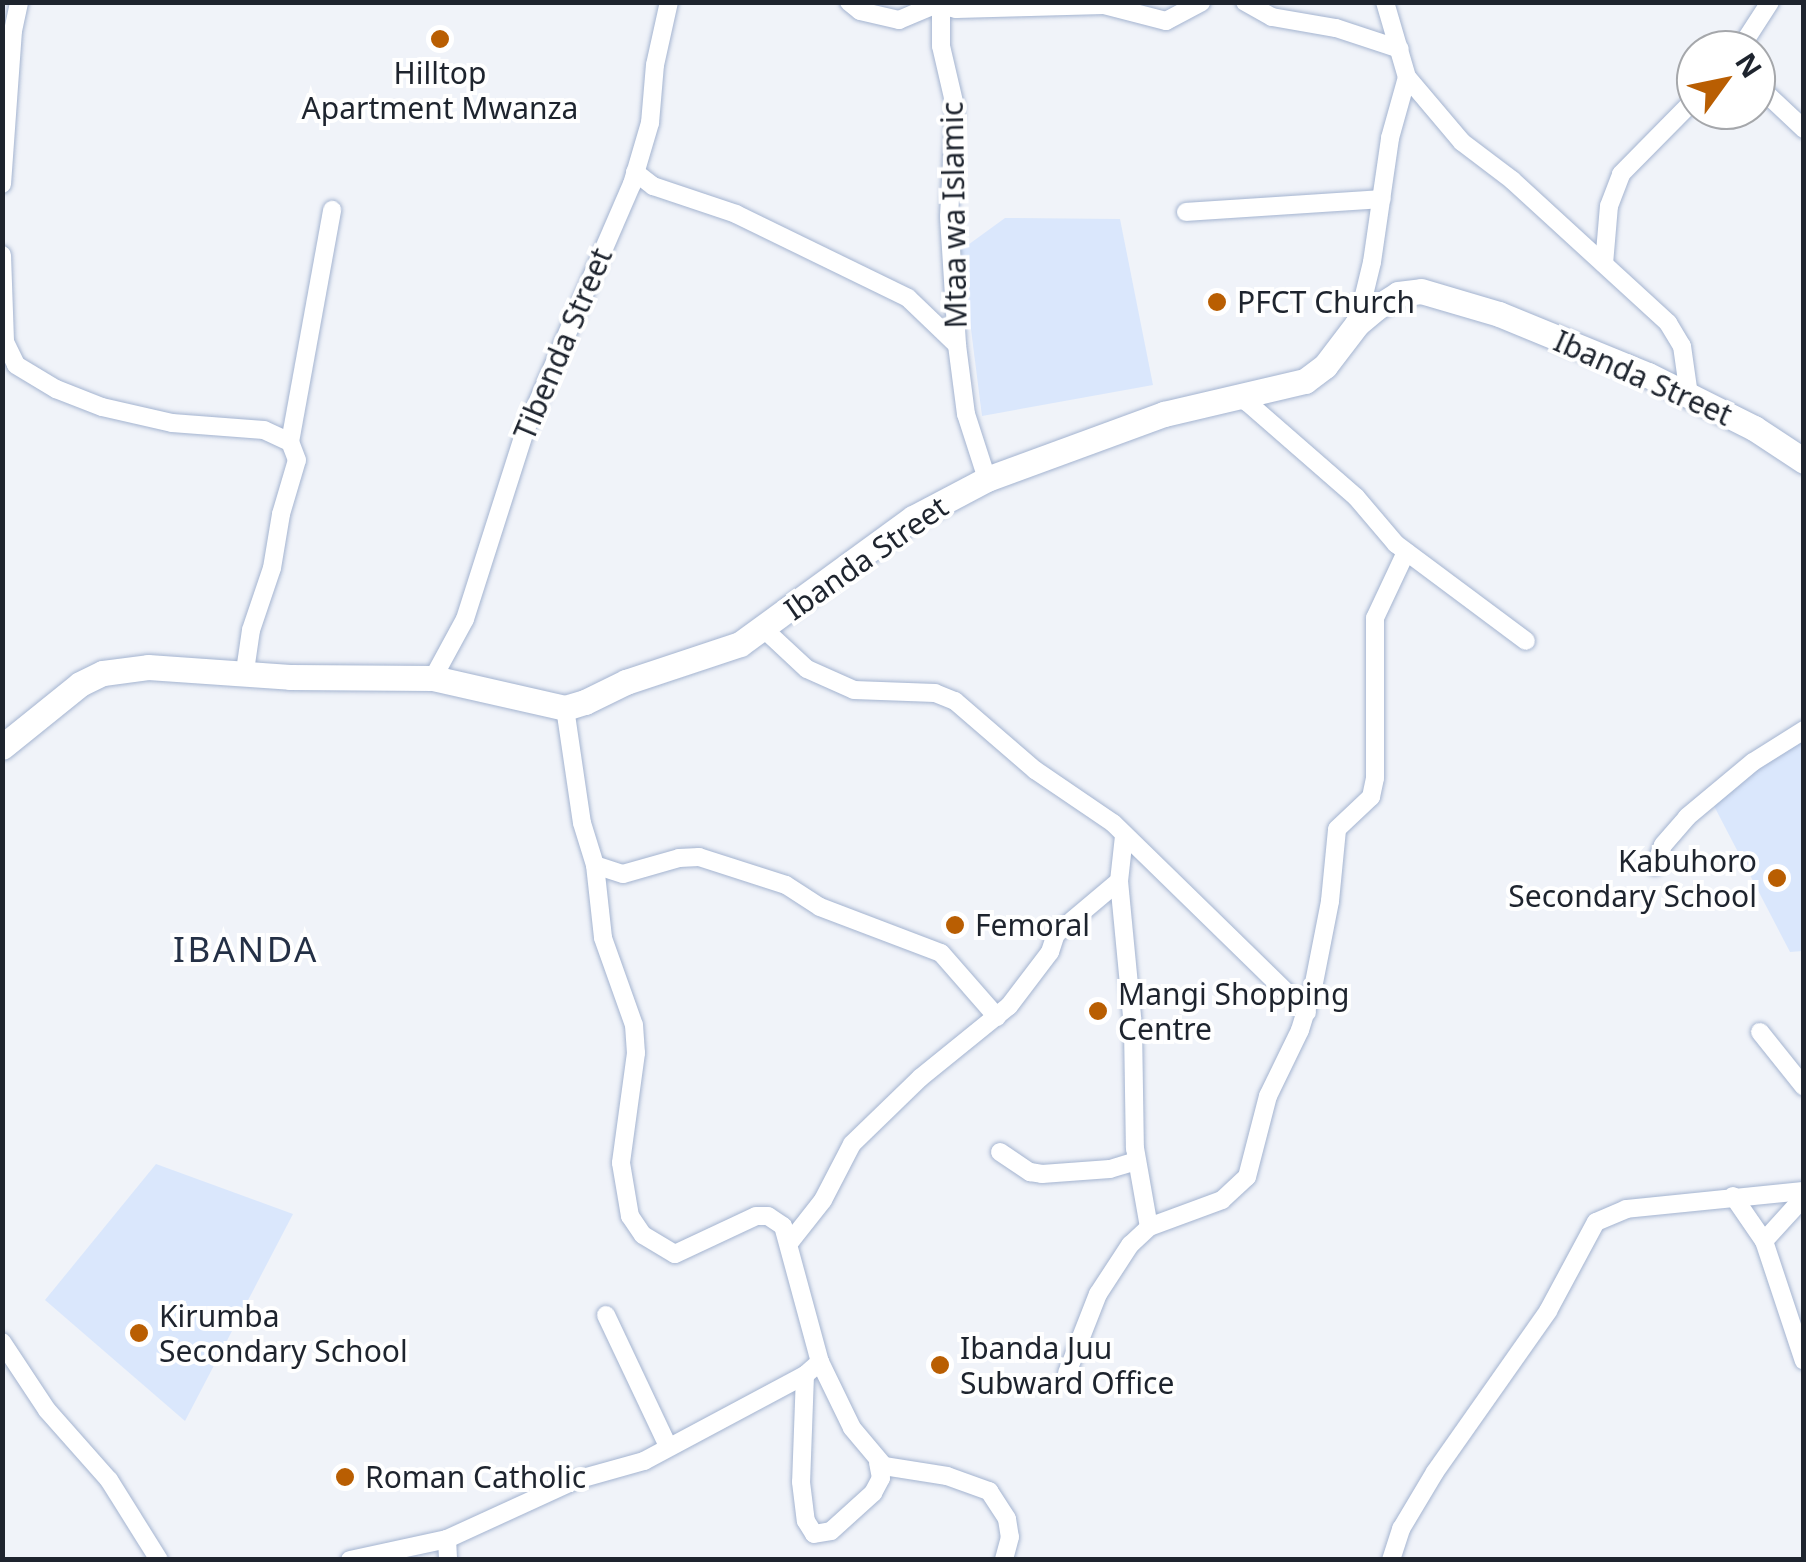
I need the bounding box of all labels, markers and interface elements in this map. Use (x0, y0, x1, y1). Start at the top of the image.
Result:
marker: Hilltop Apartment Mwanza (429, 28, 451, 50)
north arrow (1676, 30, 1776, 130)
text: N (1727, 45, 1772, 85)
place label: Hilltop Apartment Mwanza (302, 55, 578, 126)
street label: Mtaa wa Islamic (934, 101, 974, 329)
street label: Tibenda Street (506, 243, 620, 445)
place label: PFCT Church (1237, 284, 1415, 320)
marker: PFCT Church (1206, 291, 1228, 313)
street label: Ibanda Street (1549, 323, 1737, 433)
street label: Ibanda Street (778, 489, 954, 627)
place label: Kabuhoro Secondary School (1508, 843, 1757, 914)
marker: Kabuhoro Secondary School (1766, 867, 1788, 889)
place label: Femoral (975, 907, 1090, 943)
marker: Femoral (944, 914, 966, 936)
district label: IBANDA (173, 928, 319, 970)
place label: Mangi Shopping Centre (1118, 976, 1349, 1046)
marker: Mangi Shopping Centre (1087, 1000, 1109, 1022)
place label: Kirumba Secondary School (159, 1298, 408, 1368)
marker: Kirumba Secondary School (128, 1322, 150, 1344)
place label: Ibanda Juu Subward Office (960, 1330, 1174, 1400)
marker: Ibanda Juu Subward Office (929, 1354, 951, 1376)
place label: Roman Catholic (365, 1459, 586, 1495)
marker: Roman Catholic (334, 1466, 356, 1488)

